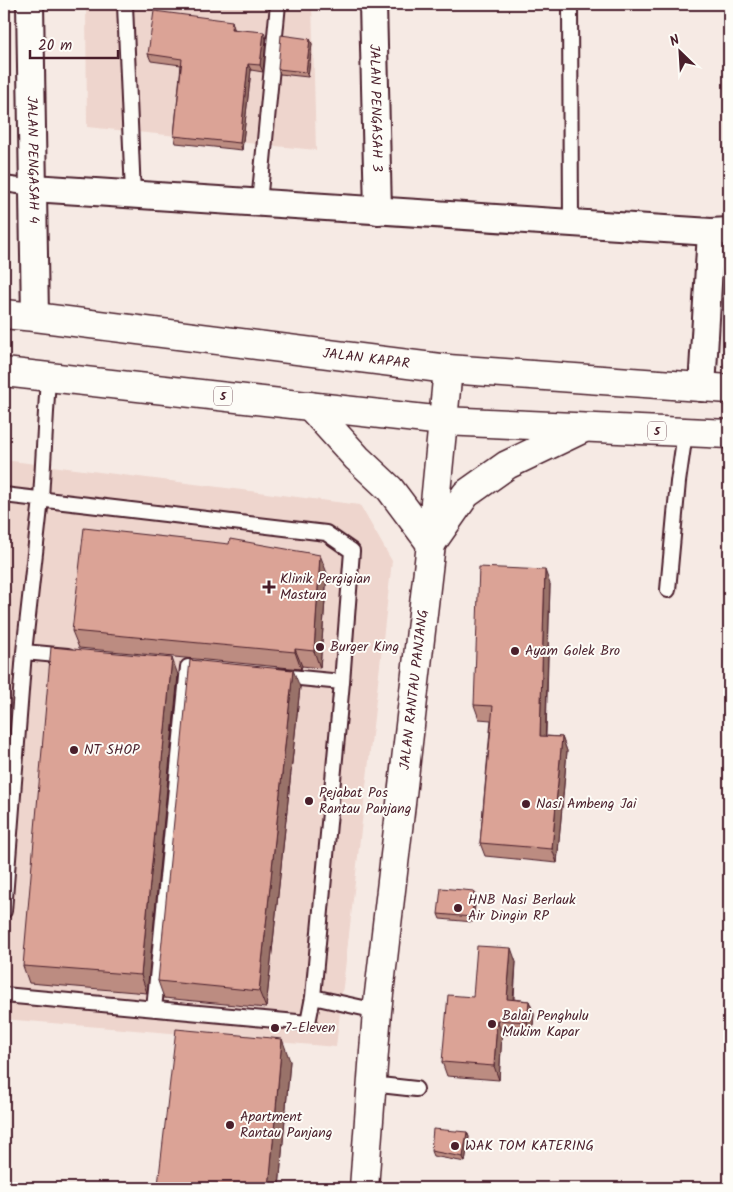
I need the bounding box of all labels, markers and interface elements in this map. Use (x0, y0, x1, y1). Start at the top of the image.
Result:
scale bar (30, 28, 118, 60)
north arrow (656, 28, 706, 78)
text: N (666, 29, 684, 53)
text: 20 m (38, 34, 72, 58)
street label: JALAN PENGASAH 3 (363, 44, 388, 172)
street label: JALAN PENGASAH 4 (20, 96, 45, 224)
street label: JALAN KAPAR (321, 342, 411, 375)
road number: 5 (214, 386, 232, 406)
road number: 5 (648, 422, 666, 441)
place label: Klinik Pergigian Mastura (280, 568, 371, 606)
marker: Klinik Pergigian Mastura (262, 580, 276, 594)
street label: JALAN RANTAU PANJANG (394, 608, 434, 771)
place label: Burger King (330, 636, 399, 658)
place label: Ayam Golek Bro (525, 640, 620, 662)
marker: Burger King (314, 641, 326, 653)
marker: Ayam Golek Bro (509, 645, 521, 657)
place label: NT SHOP (84, 739, 140, 761)
marker: NT SHOP (68, 744, 80, 756)
place label: Pejabat Pos Rantau Panjang (319, 782, 411, 820)
place label: Nasi Ambeng Jai (536, 793, 637, 815)
marker: Pejabat Pos Rantau Panjang (303, 795, 315, 807)
marker: Nasi Ambeng Jai (520, 798, 532, 810)
place label: HNB Nasi Berlauk Air Dingin RP (468, 889, 576, 927)
marker: HNB Nasi Berlauk Air Dingin RP (452, 902, 464, 914)
place label: Balai Penghulu Mukim Kapar (502, 1005, 589, 1043)
place label: 7-Eleven (285, 1017, 335, 1039)
marker: Balai Penghulu Mukim Kapar (486, 1018, 498, 1030)
marker: 7-Eleven (269, 1022, 281, 1034)
place label: Apartment Rantau Panjang (240, 1106, 332, 1144)
marker: Apartment Rantau Panjang (224, 1119, 236, 1131)
place label: WAK TOM KATERING (465, 1135, 594, 1157)
marker: WAK TOM KATERING (449, 1140, 461, 1152)

